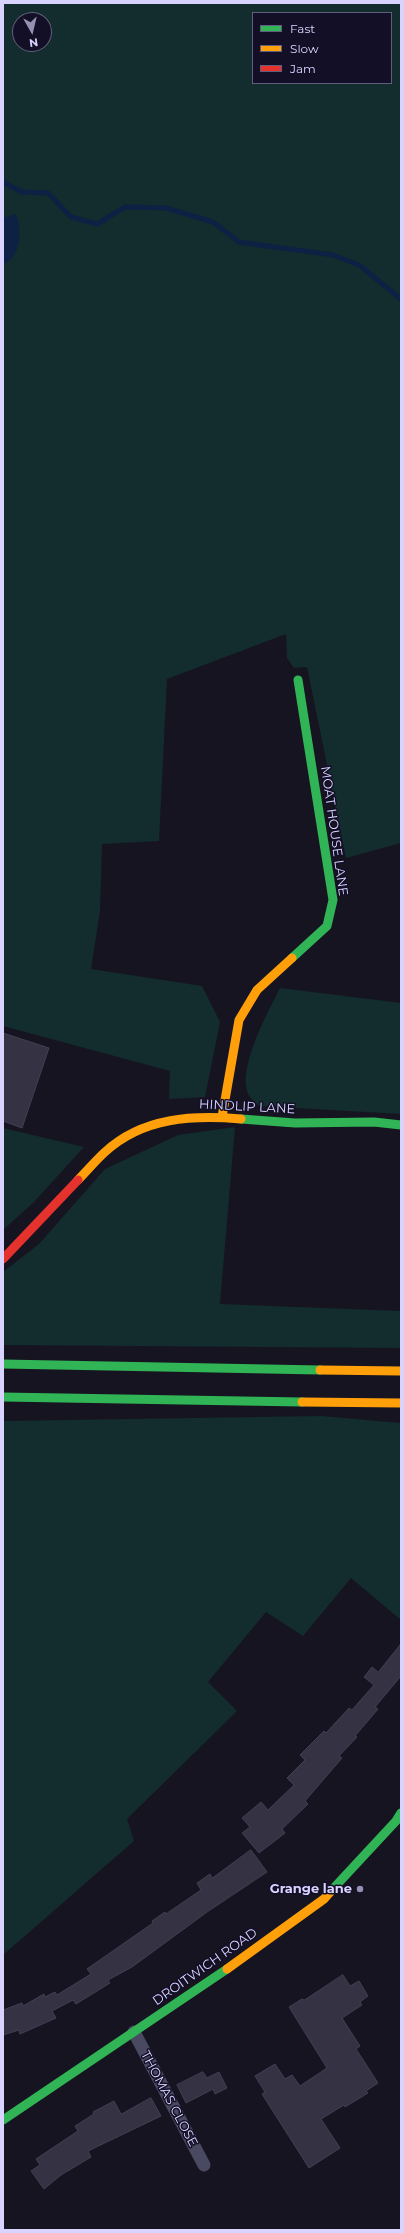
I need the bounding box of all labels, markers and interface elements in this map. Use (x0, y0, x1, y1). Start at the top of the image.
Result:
north arrow (12, 12, 52, 52)
legend (252, 12, 392, 84)
text: Fast (290, 21, 315, 36)
text: N (28, 35, 39, 50)
text: Slow (290, 41, 319, 56)
text: Jam (290, 61, 316, 76)
street label: MOAT HOUSE LANE (317, 765, 351, 897)
street label: HINDLIP LANE (198, 1097, 296, 1117)
place label: Grange lane (270, 1881, 352, 1897)
marker: Grange lane (355, 1884, 365, 1894)
street label: DROITWICH ROAD (150, 1925, 260, 2009)
street label: THOMAS CLOSE (137, 2048, 201, 2150)

